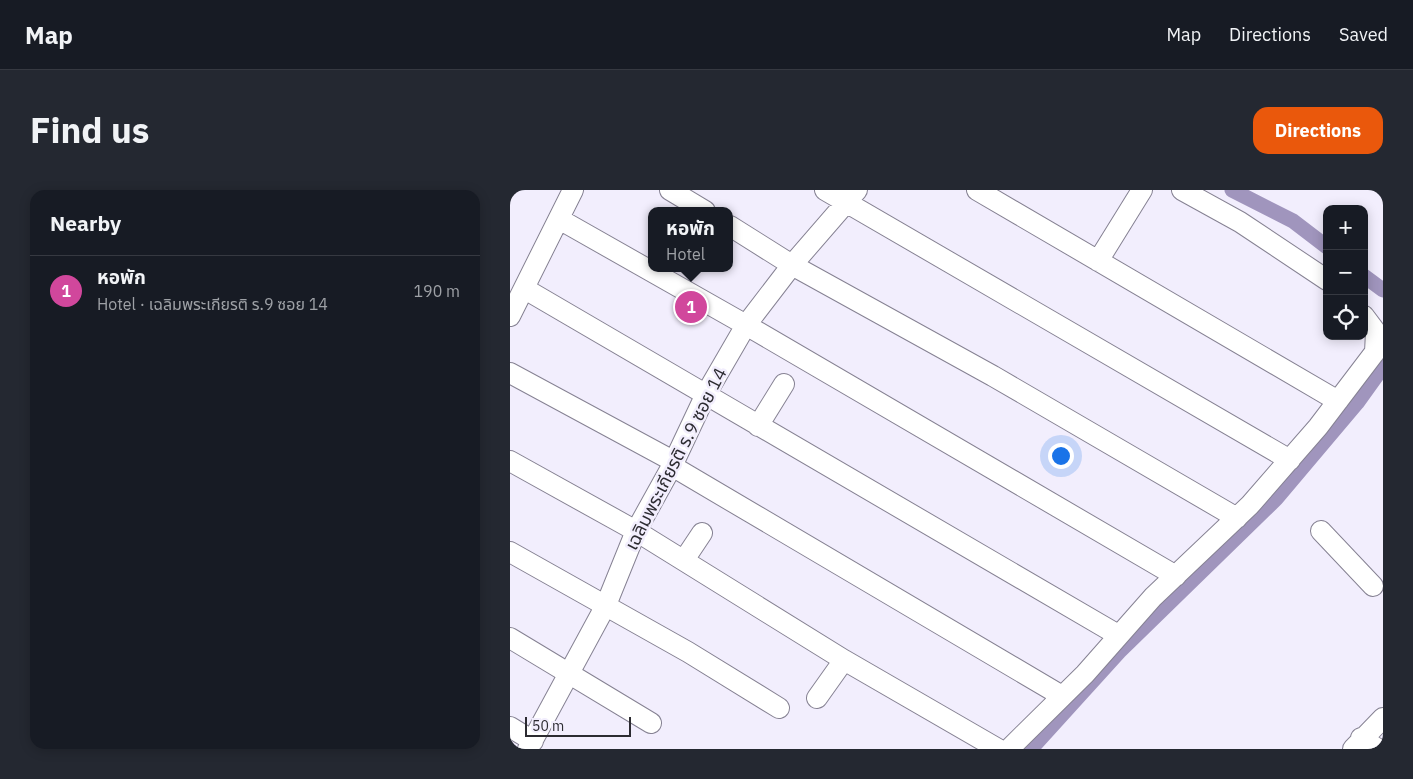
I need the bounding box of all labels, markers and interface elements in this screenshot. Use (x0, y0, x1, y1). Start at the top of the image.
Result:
text: Map (25, 19, 73, 51)
text: Map (1166, 23, 1201, 46)
text: Directions (1229, 23, 1311, 46)
text: Saved (1339, 23, 1388, 46)
text: Find us (30, 107, 149, 153)
button: Directions (1253, 107, 1383, 154)
map controls (1323, 205, 1368, 340)
button: + (1323, 205, 1368, 250)
popup (648, 207, 733, 272)
text: Nearby (50, 209, 121, 237)
text: หอพัก (666, 216, 715, 240)
text: Hotel (666, 244, 705, 264)
button: − (1323, 250, 1368, 295)
text: หอพัก (97, 265, 146, 289)
text: 1 (61, 281, 71, 301)
text: 190 m (413, 281, 460, 301)
pin: 1 (675, 288, 707, 326)
text: Hotel · เฉลิมพระเกียรติ ร.9 ซอย 14 (97, 294, 328, 314)
button: locate (1323, 295, 1368, 340)
street label: เฉลิมพระเกียรติ ร.9 ซอย 14 (620, 364, 732, 554)
your location (1048, 443, 1074, 469)
scale bar (525, 714, 631, 737)
text: 50 m (532, 717, 564, 735)

